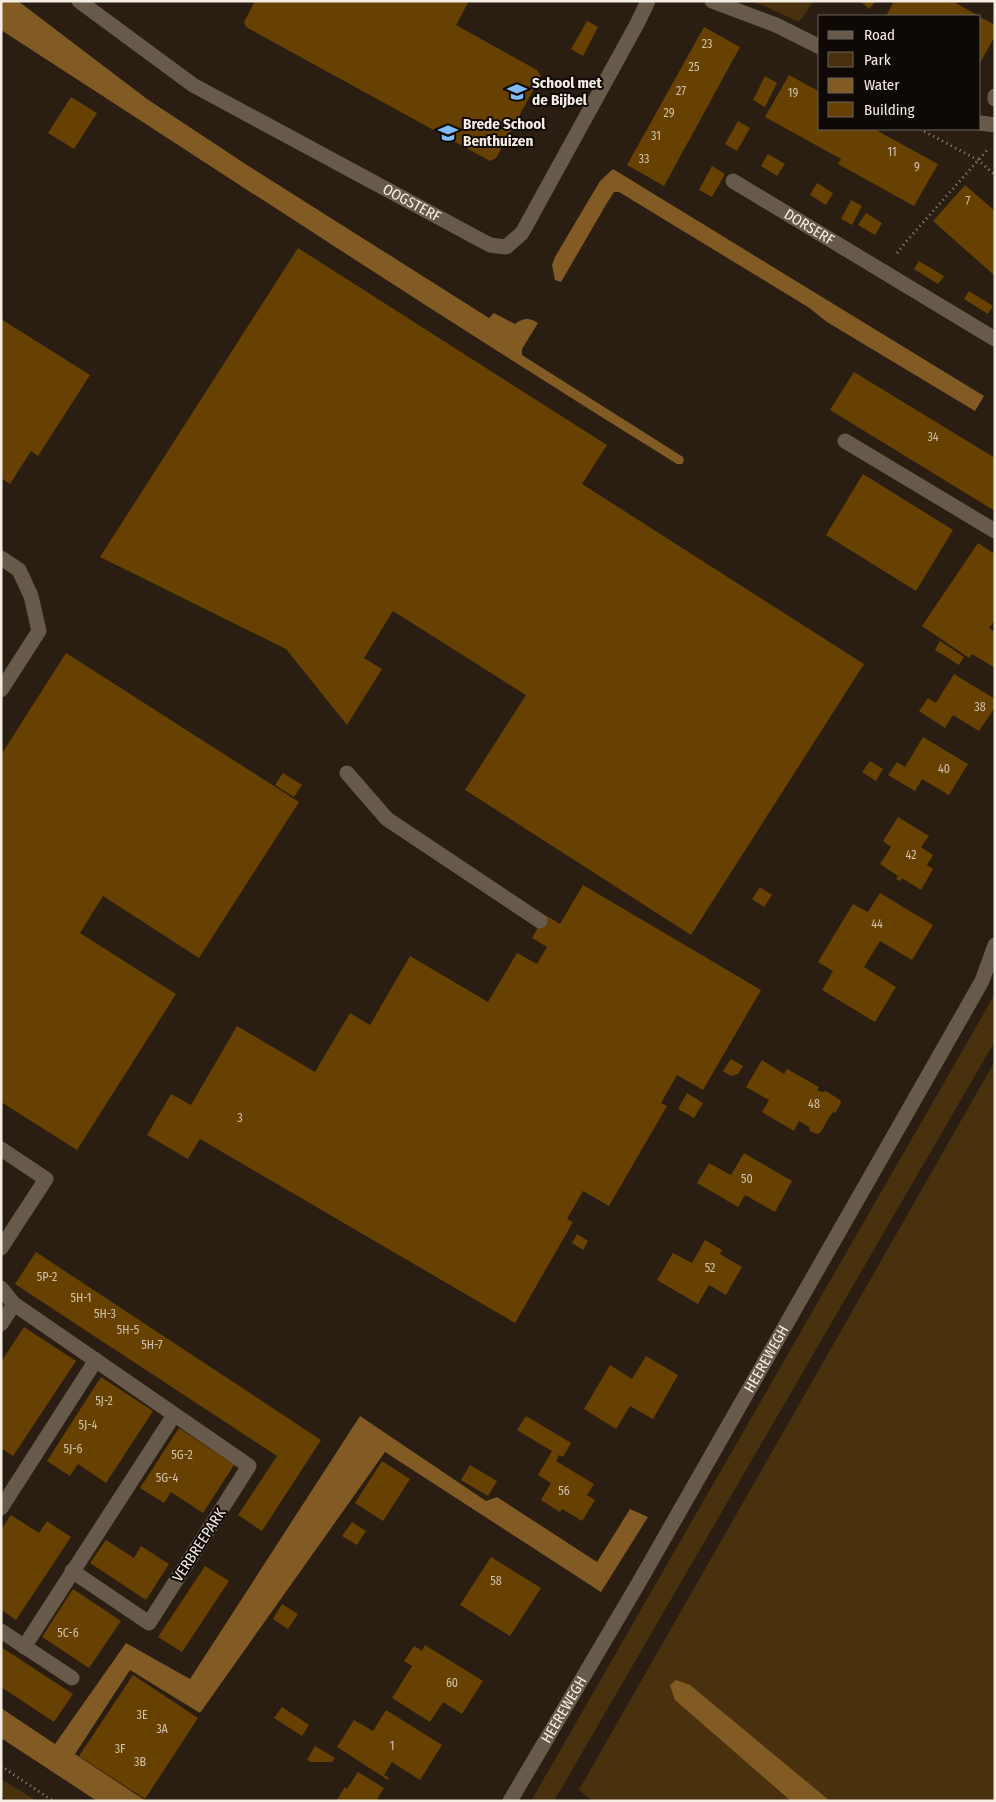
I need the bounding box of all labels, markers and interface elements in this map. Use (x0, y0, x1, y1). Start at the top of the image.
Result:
legend (818, 15, 981, 130)
text: Road (864, 26, 895, 44)
house number: 23 (702, 37, 712, 51)
text: Park (864, 51, 891, 69)
house number: 25 (689, 60, 700, 74)
place label: School met de Bijbel (532, 74, 602, 109)
text: Water (864, 76, 900, 94)
school or university icon: School met de Bijbel (506, 81, 528, 103)
house number: 27 (676, 84, 686, 98)
house number: 19 (788, 86, 798, 100)
text: Building (864, 101, 915, 119)
house number: 29 (663, 106, 675, 120)
place label: Brede School Benthuizen (463, 115, 546, 150)
school or university icon: Brede School Benthuizen (437, 122, 459, 144)
house number: 31 (651, 129, 661, 143)
house number: 11 (887, 145, 897, 159)
house number: 33 (639, 152, 649, 166)
house number: 9 (914, 160, 920, 174)
street label: OOGSTERF (380, 180, 444, 226)
house number: 7 (966, 194, 971, 208)
street label: DORSERF (781, 205, 838, 249)
house number: 34 (927, 430, 939, 444)
house number: 38 (974, 700, 986, 714)
house number: 40 (938, 762, 950, 776)
house number: 42 (906, 848, 916, 862)
house number: 44 (871, 917, 883, 931)
house number: 48 (808, 1097, 820, 1111)
house number: 3 (237, 1111, 243, 1125)
house number: 50 (741, 1172, 753, 1186)
house number: 52 (705, 1261, 715, 1275)
house number: 5P-2 (37, 1270, 57, 1284)
house number: 5H-1 (70, 1291, 92, 1305)
house number: 5H-3 (94, 1307, 116, 1321)
street label: HEEREWEGH (740, 1322, 793, 1396)
house number: 5H-5 (117, 1323, 140, 1337)
house number: 5H-7 (141, 1338, 163, 1352)
house number: 5J-2 (95, 1394, 113, 1408)
house number: 5J-4 (79, 1418, 98, 1432)
house number: 5J-6 (63, 1442, 83, 1456)
house number: 5G-2 (171, 1448, 193, 1462)
house number: 5G-4 (156, 1471, 178, 1485)
house number: 56 (558, 1484, 570, 1498)
street label: VERBREEPARK (169, 1505, 230, 1585)
house number: 58 (490, 1574, 502, 1588)
house number: 5C-6 (57, 1626, 79, 1640)
street label: HEEREWEGH (537, 1673, 590, 1746)
house number: 60 (446, 1676, 458, 1690)
house number: 3E (136, 1708, 148, 1722)
house number: 3A (156, 1722, 169, 1736)
house number: 1 (390, 1739, 394, 1753)
house number: 3F (115, 1742, 126, 1756)
house number: 3B (134, 1755, 146, 1769)

